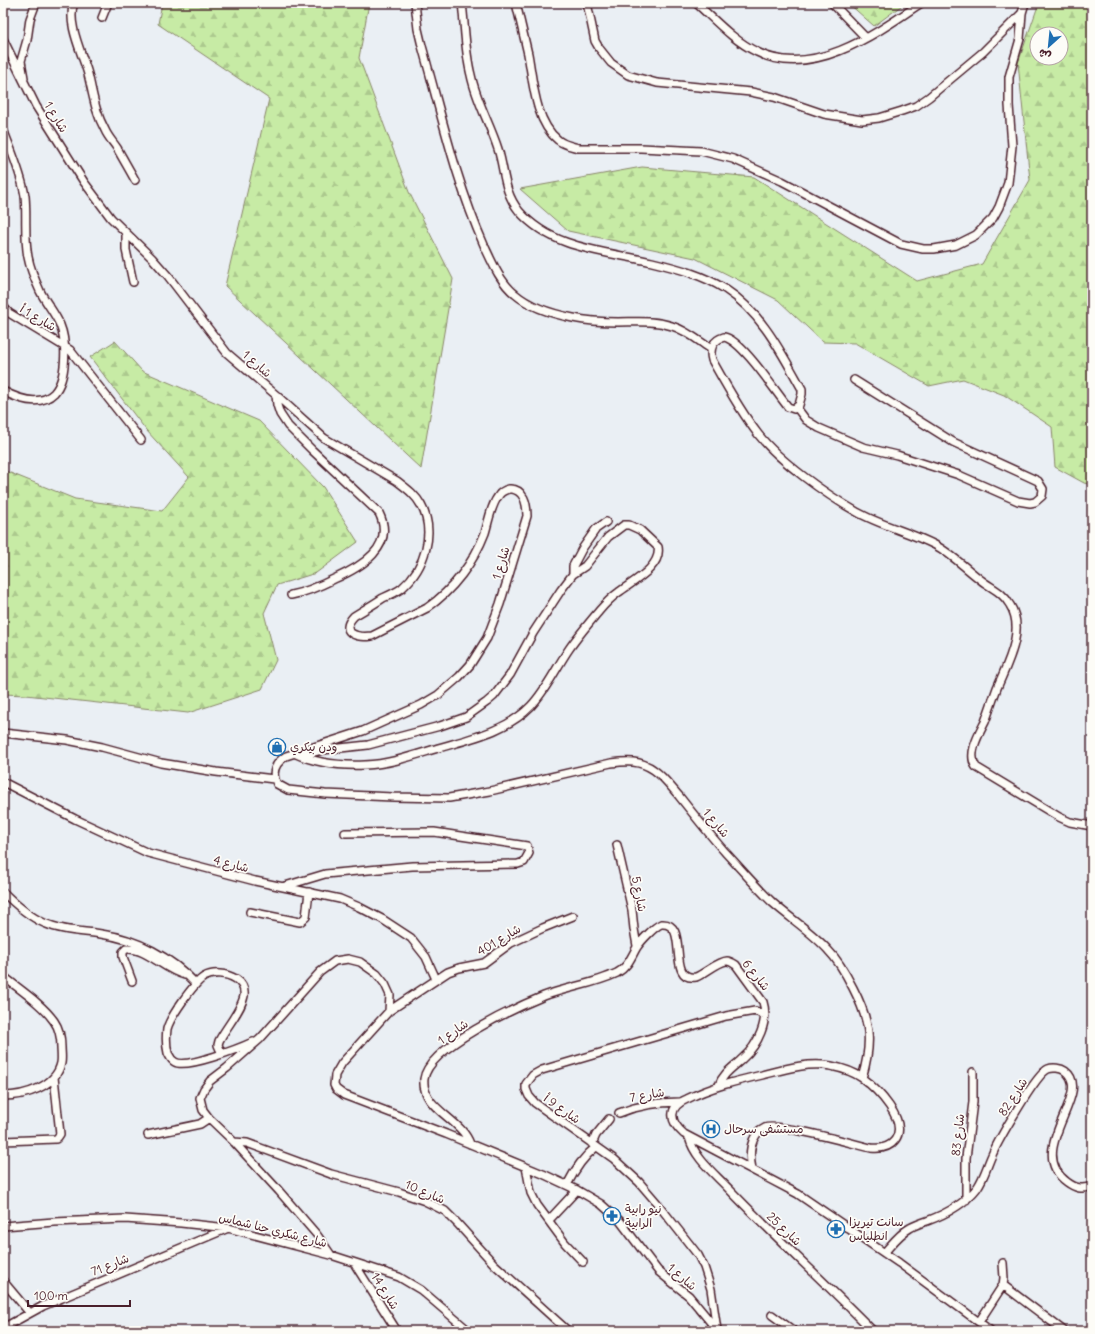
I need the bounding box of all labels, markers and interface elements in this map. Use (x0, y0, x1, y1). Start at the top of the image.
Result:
north arrow (1029, 26, 1069, 66)
text: ش (1036, 46, 1053, 64)
street label: شارع 1 (40, 98, 72, 136)
street label: شارع 1 أ (16, 301, 59, 336)
street label: شارع 1 (238, 347, 275, 382)
street label: شارع 1 (488, 545, 515, 582)
shop icon: ودن بيكري (267, 737, 287, 757)
place label: ودن بيكري (290, 739, 337, 756)
street label: شارع 1 (698, 805, 733, 842)
street label: شارع 4 (211, 852, 250, 877)
street label: شارع 5 (627, 875, 650, 913)
street label: شارع 401 (474, 921, 524, 960)
street label: شارع 6 (738, 956, 773, 995)
street label: شارع 1 (435, 1016, 472, 1049)
street label: شارع 82 (995, 1075, 1032, 1120)
street label: شارع 7 (629, 1084, 666, 1107)
street label: شارع 9 أ (540, 1091, 584, 1128)
street label: شارع 83 (948, 1113, 969, 1157)
hospital icon: مستشفى سرحال (701, 1119, 721, 1139)
place label: مستشفى سرحال (724, 1121, 803, 1137)
street label: شارع 10 (402, 1177, 447, 1208)
place label: نيو رابية الرابية (625, 1201, 661, 1231)
pharmacy icon: نيو رابية الرابية (602, 1206, 622, 1226)
street label: شارع شكري حنا شماس (217, 1209, 329, 1252)
street label: شارع 25 (763, 1209, 805, 1250)
place label: سانت تيريزا انطلياس (849, 1214, 904, 1243)
pharmacy icon: سانت تيريزا انطلياس (826, 1219, 846, 1239)
street label: شارع 71 (89, 1250, 132, 1281)
street label: شارع 1 (663, 1260, 700, 1295)
street label: شارع 14 (367, 1270, 403, 1313)
scale bar (28, 1282, 130, 1308)
text: 100 m (34, 1288, 68, 1303)

